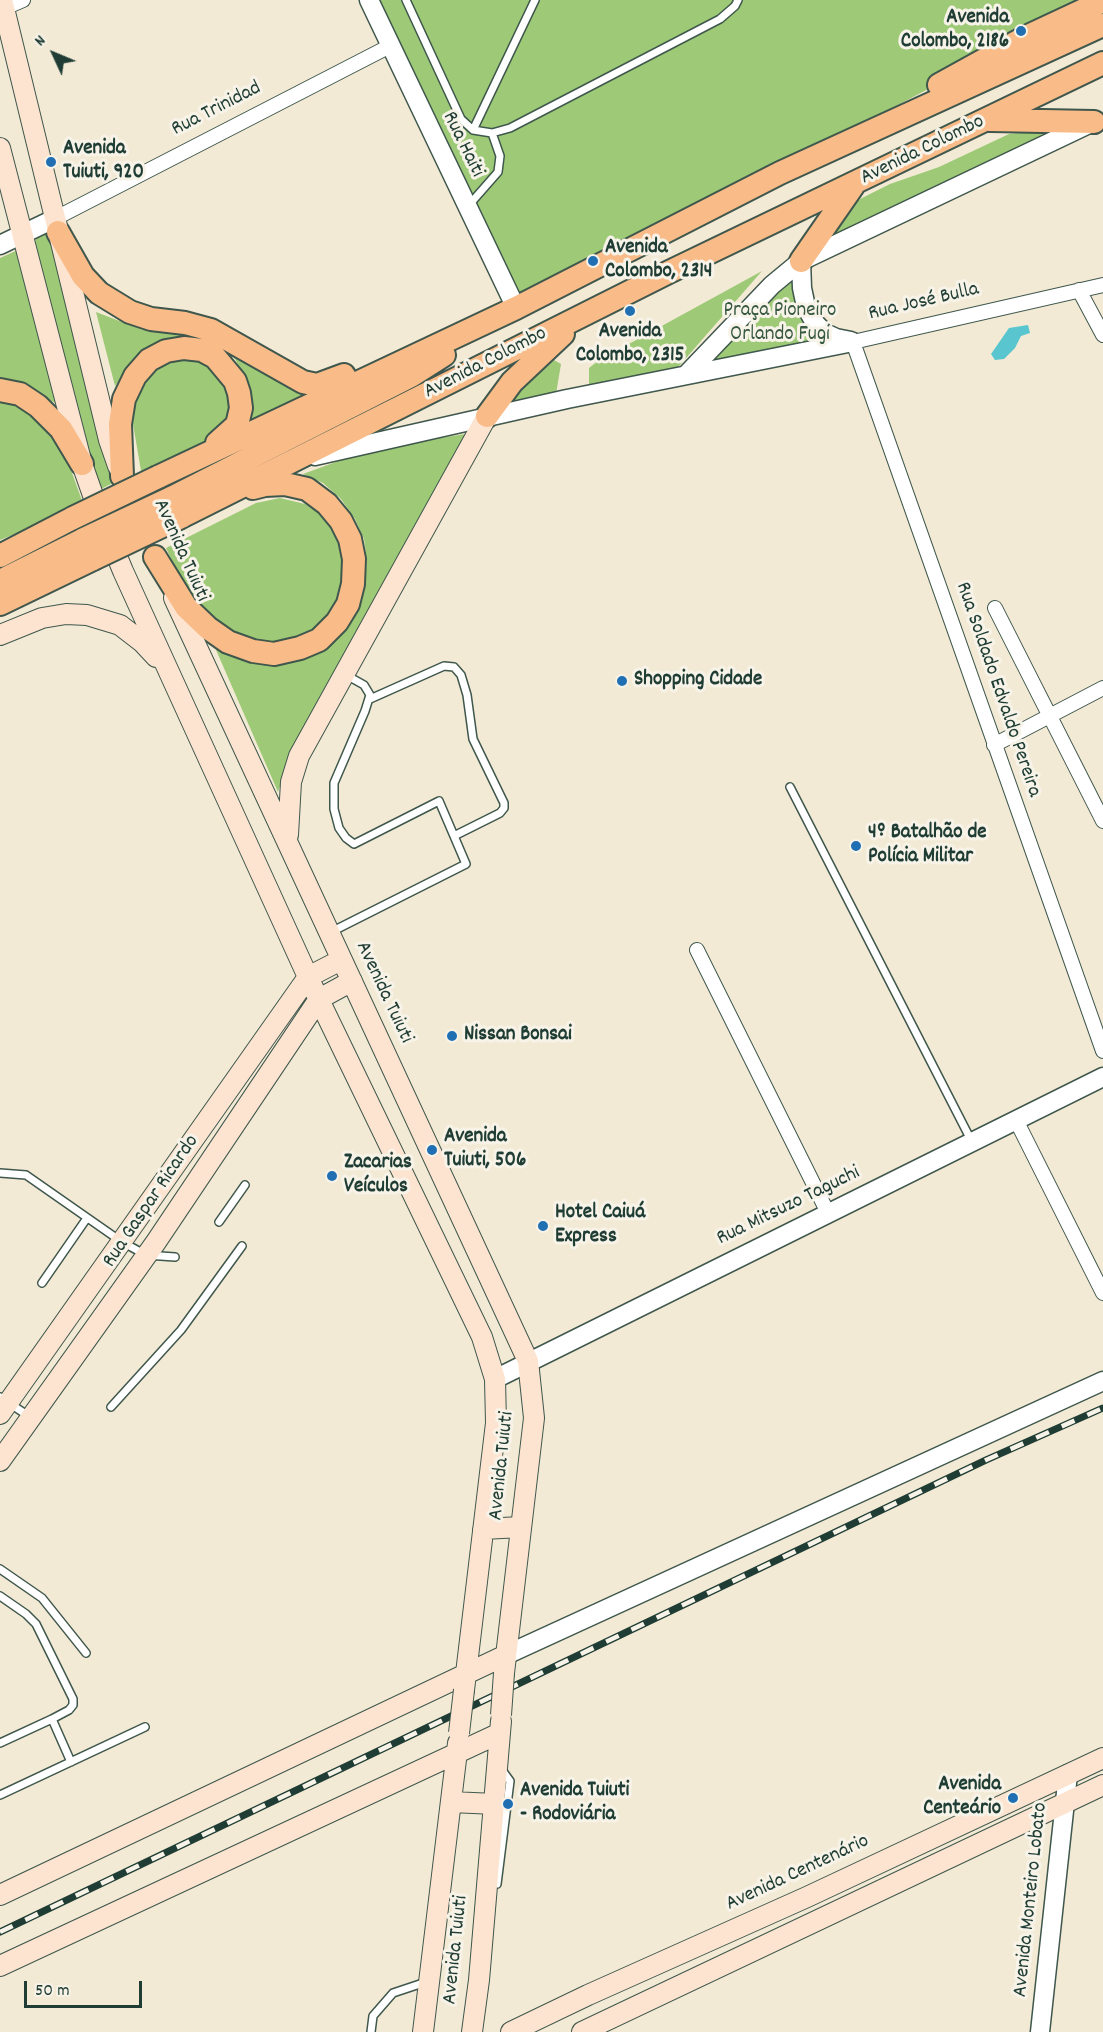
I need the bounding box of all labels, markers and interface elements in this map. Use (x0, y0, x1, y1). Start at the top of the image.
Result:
place label: Avenida Colombo, 2186 (901, 6, 1009, 56)
north arrow (24, 24, 84, 84)
marker: Avenida Colombo, 2186 (1014, 24, 1028, 38)
text: N (30, 30, 52, 52)
street label: Rua Trinidad (168, 77, 266, 143)
street label: Rua Haiti (435, 108, 489, 182)
street label: Avenida Colombo (857, 110, 989, 192)
place label: Avenida Tuiuti, 920 (63, 137, 144, 187)
marker: Avenida Tuiuti, 920 (44, 155, 58, 169)
place label: Avenida Colombo, 2314 (605, 236, 713, 286)
marker: Avenida Colombo, 2314 (586, 254, 600, 268)
street label: Rua José Bulla (866, 278, 982, 328)
park label: Praça Pioneiro Orlando Fugi (724, 299, 836, 349)
marker: Avenida Colombo, 2315 (623, 304, 637, 318)
place label: Avenida Colombo, 2315 (576, 320, 684, 370)
street label: Avenida Colombo (420, 322, 552, 406)
street label: Avenida Tuiuti (146, 496, 214, 606)
street label: Rua Soldado Edvaldo Pereira (948, 579, 1046, 801)
place label: Shopping Cidade (634, 668, 762, 694)
marker: Shopping Cidade (615, 674, 629, 688)
place label: 4º Batalhão de Polícia Militar (868, 821, 987, 871)
marker: 4º Batalhão de Polícia Militar (849, 839, 863, 853)
street label: Avenida Tuiuti (348, 938, 418, 1048)
place label: Nissan Bonsai (464, 1023, 572, 1049)
marker: Nissan Bonsai (445, 1029, 459, 1043)
place label: Avenida Tuiuti, 506 (444, 1125, 526, 1175)
street label: Rua Gaspar Ricardo (98, 1131, 206, 1273)
marker: Avenida Tuiuti, 506 (425, 1143, 439, 1157)
place label: Zacarias Veículos (344, 1151, 412, 1201)
street label: Rua Mitsuzo Taguchi (713, 1161, 865, 1253)
marker: Zacarias Veículos (325, 1169, 339, 1183)
place label: Hotel Caiuá Express (555, 1201, 645, 1251)
marker: Hotel Caiuá Express (536, 1219, 550, 1233)
street label: Avenida Tuiuti (485, 1410, 521, 1522)
place label: Avenida Centeário (923, 1773, 1001, 1823)
place label: Avenida Tuiuti - Rodoviária (520, 1779, 629, 1829)
marker: Avenida Centeário (1006, 1791, 1020, 1805)
marker: Avenida Tuiuti - Rodoviária (501, 1797, 515, 1811)
street label: Avenida Monteiro Lobato (1009, 1801, 1055, 1999)
street label: Avenida Centenário (722, 1830, 874, 1918)
street label: Avenida Tuiuti (439, 1894, 475, 2006)
scale bar (27, 1969, 146, 2007)
text: 50 m (35, 1979, 70, 2004)

